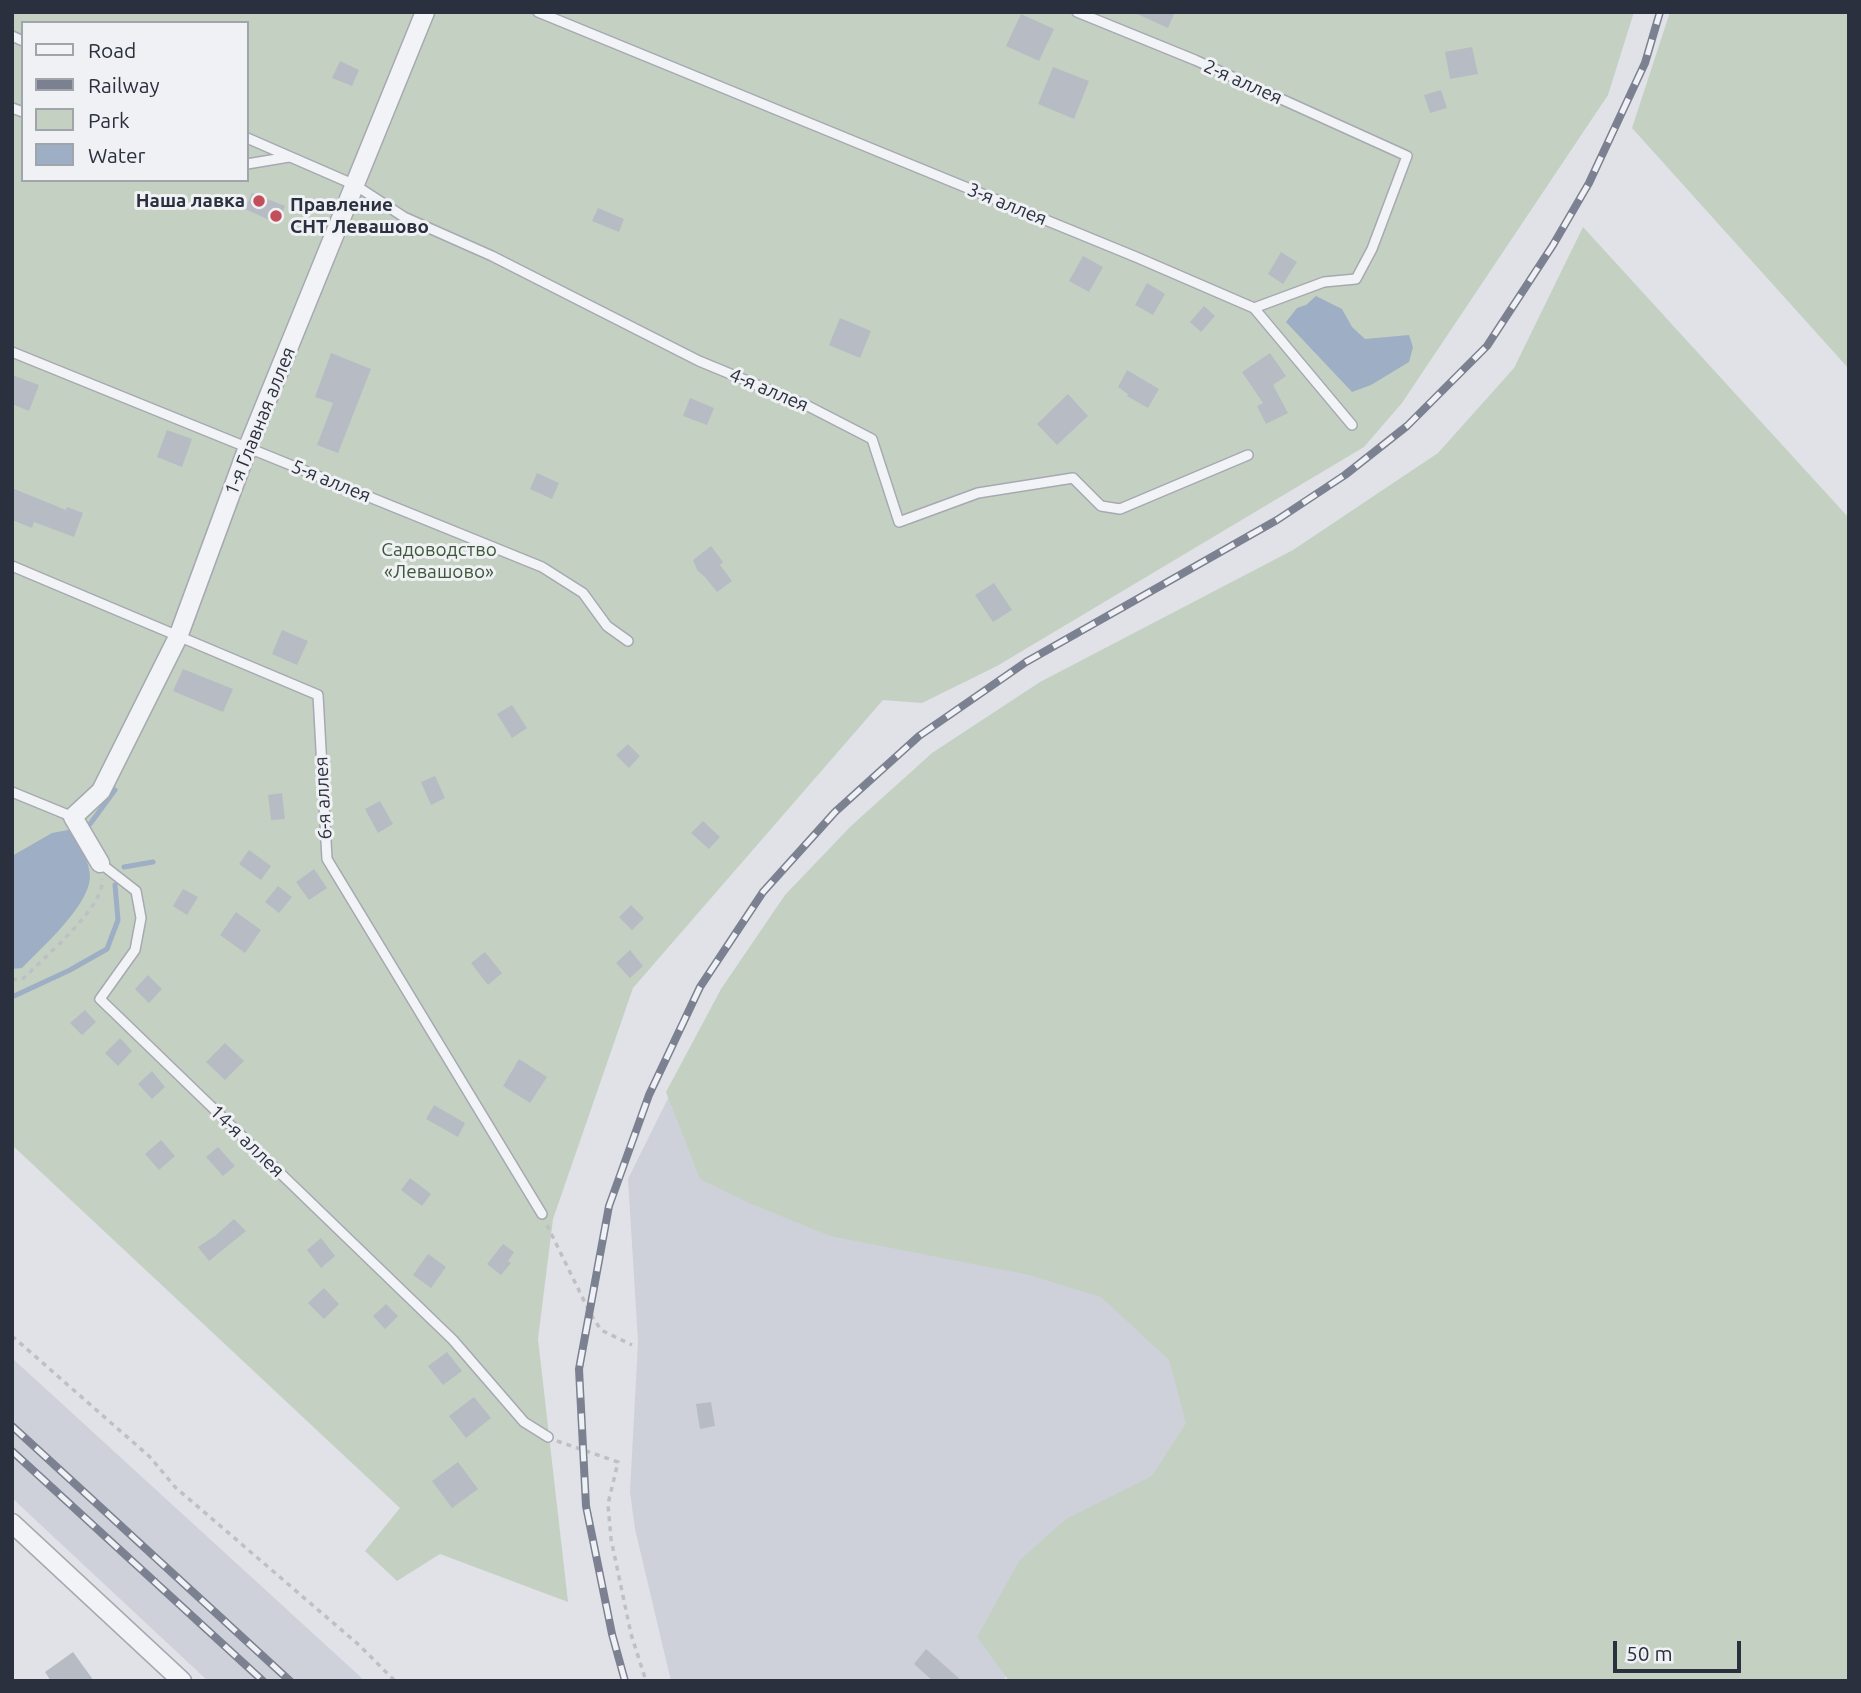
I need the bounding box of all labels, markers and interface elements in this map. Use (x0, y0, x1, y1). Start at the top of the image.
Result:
legend (21, 21, 248, 182)
text: Road (88, 38, 136, 62)
street label: 2-я аллея (1200, 55, 1286, 109)
text: Railway (88, 73, 160, 97)
text: Park (88, 108, 130, 132)
text: Water (88, 143, 146, 167)
street label: 3-я аллея (964, 178, 1050, 230)
place label: Наша лавка (136, 190, 245, 212)
marker: Наша лавка (251, 193, 267, 209)
place label: Правление СНТ Левашово (290, 194, 429, 238)
marker: Правление СНТ Левашово (268, 208, 284, 224)
street label: 1-я Главная аллея (220, 344, 300, 498)
street label: 4-я аллея (726, 363, 812, 417)
street label: 5-я аллея (288, 455, 374, 507)
park label: Садоводство «Левашово» (381, 539, 497, 583)
street label: 6-я аллея (309, 756, 337, 840)
street label: 14-я аллея (205, 1100, 289, 1182)
scale bar (1616, 1626, 1744, 1670)
text: 50 m (1626, 1641, 1673, 1665)

